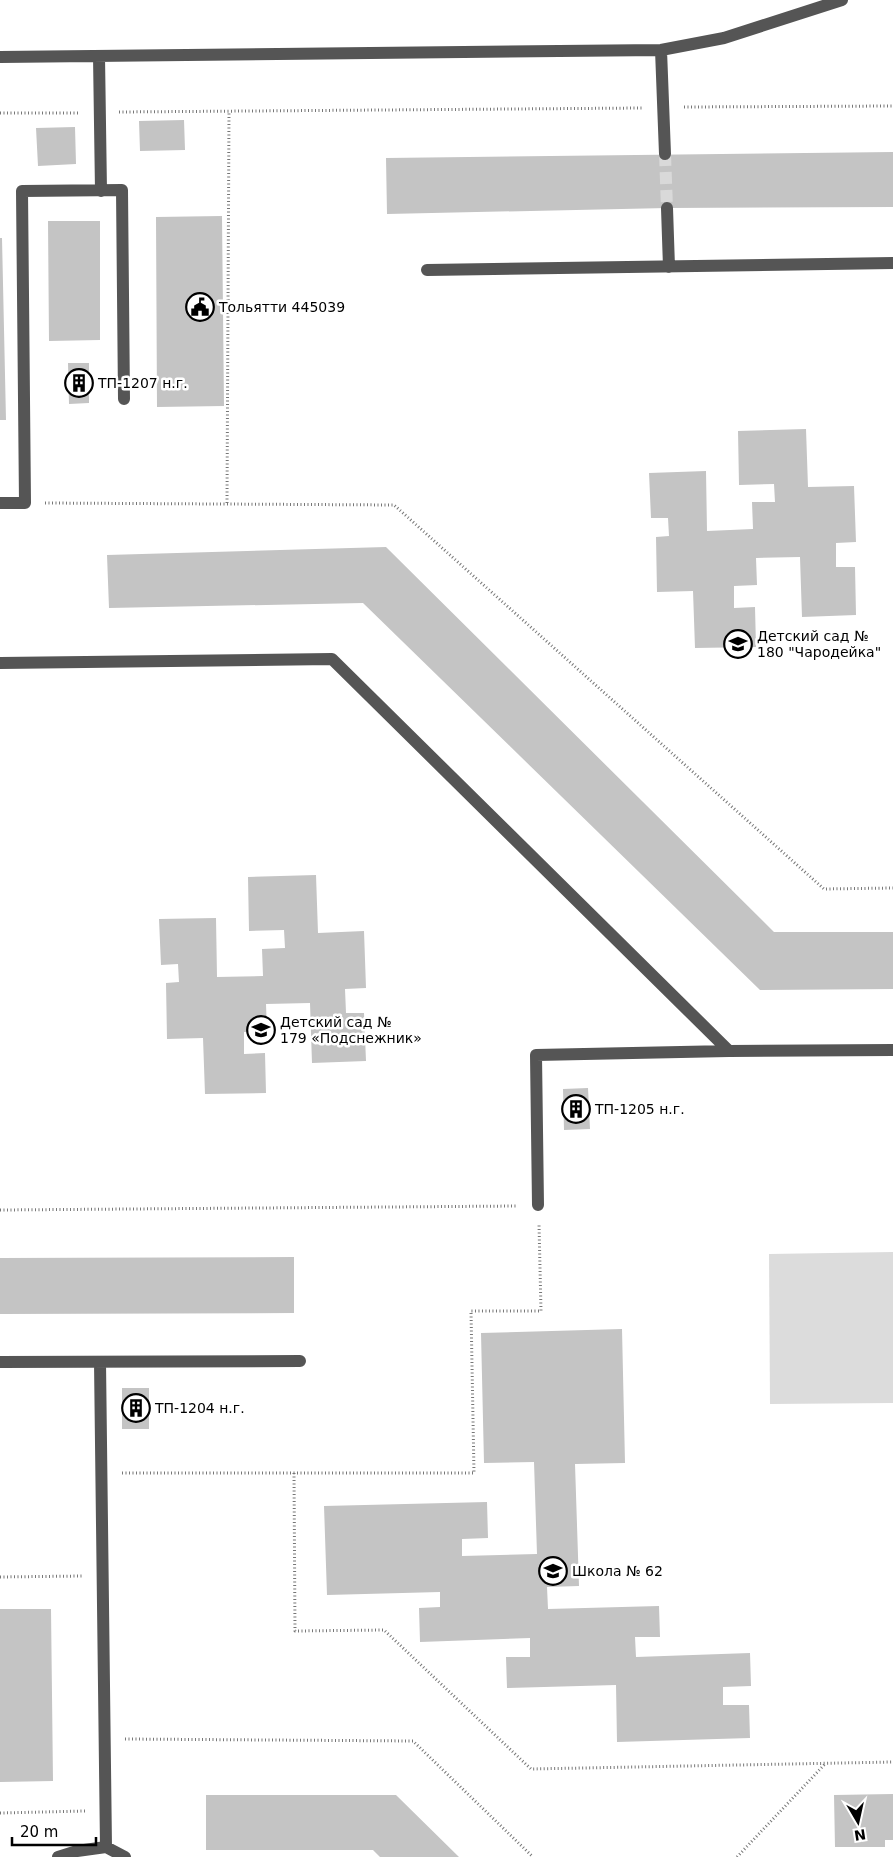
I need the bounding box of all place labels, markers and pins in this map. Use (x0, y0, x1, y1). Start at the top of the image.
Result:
public building icon: Тольятти 445039 (185, 292, 215, 322)
place label: Тольятти 445039 (218, 299, 345, 315)
building icon: ТП-1207 н.г. (64, 368, 94, 398)
place label: ТП-1207 н.г. (97, 375, 188, 391)
place label: Детский сад № 180 "Чародейка" (757, 628, 881, 660)
school or university icon: Детский сад № 180 "Чародейка" (723, 629, 753, 659)
place label: Детский сад № 179 «Подснежник» (280, 1014, 422, 1046)
school or university icon: Детский сад № 179 «Подснежник» (246, 1015, 276, 1045)
building icon: ТП-1205 н.г. (561, 1094, 591, 1124)
place label: ТП-1205 н.г. (594, 1101, 685, 1117)
building icon: ТП-1204 н.г. (121, 1393, 151, 1423)
place label: ТП-1204 н.г. (154, 1400, 245, 1416)
school or university icon: Школа № 62 (538, 1556, 568, 1586)
place label: Школа № 62 (572, 1563, 663, 1579)

